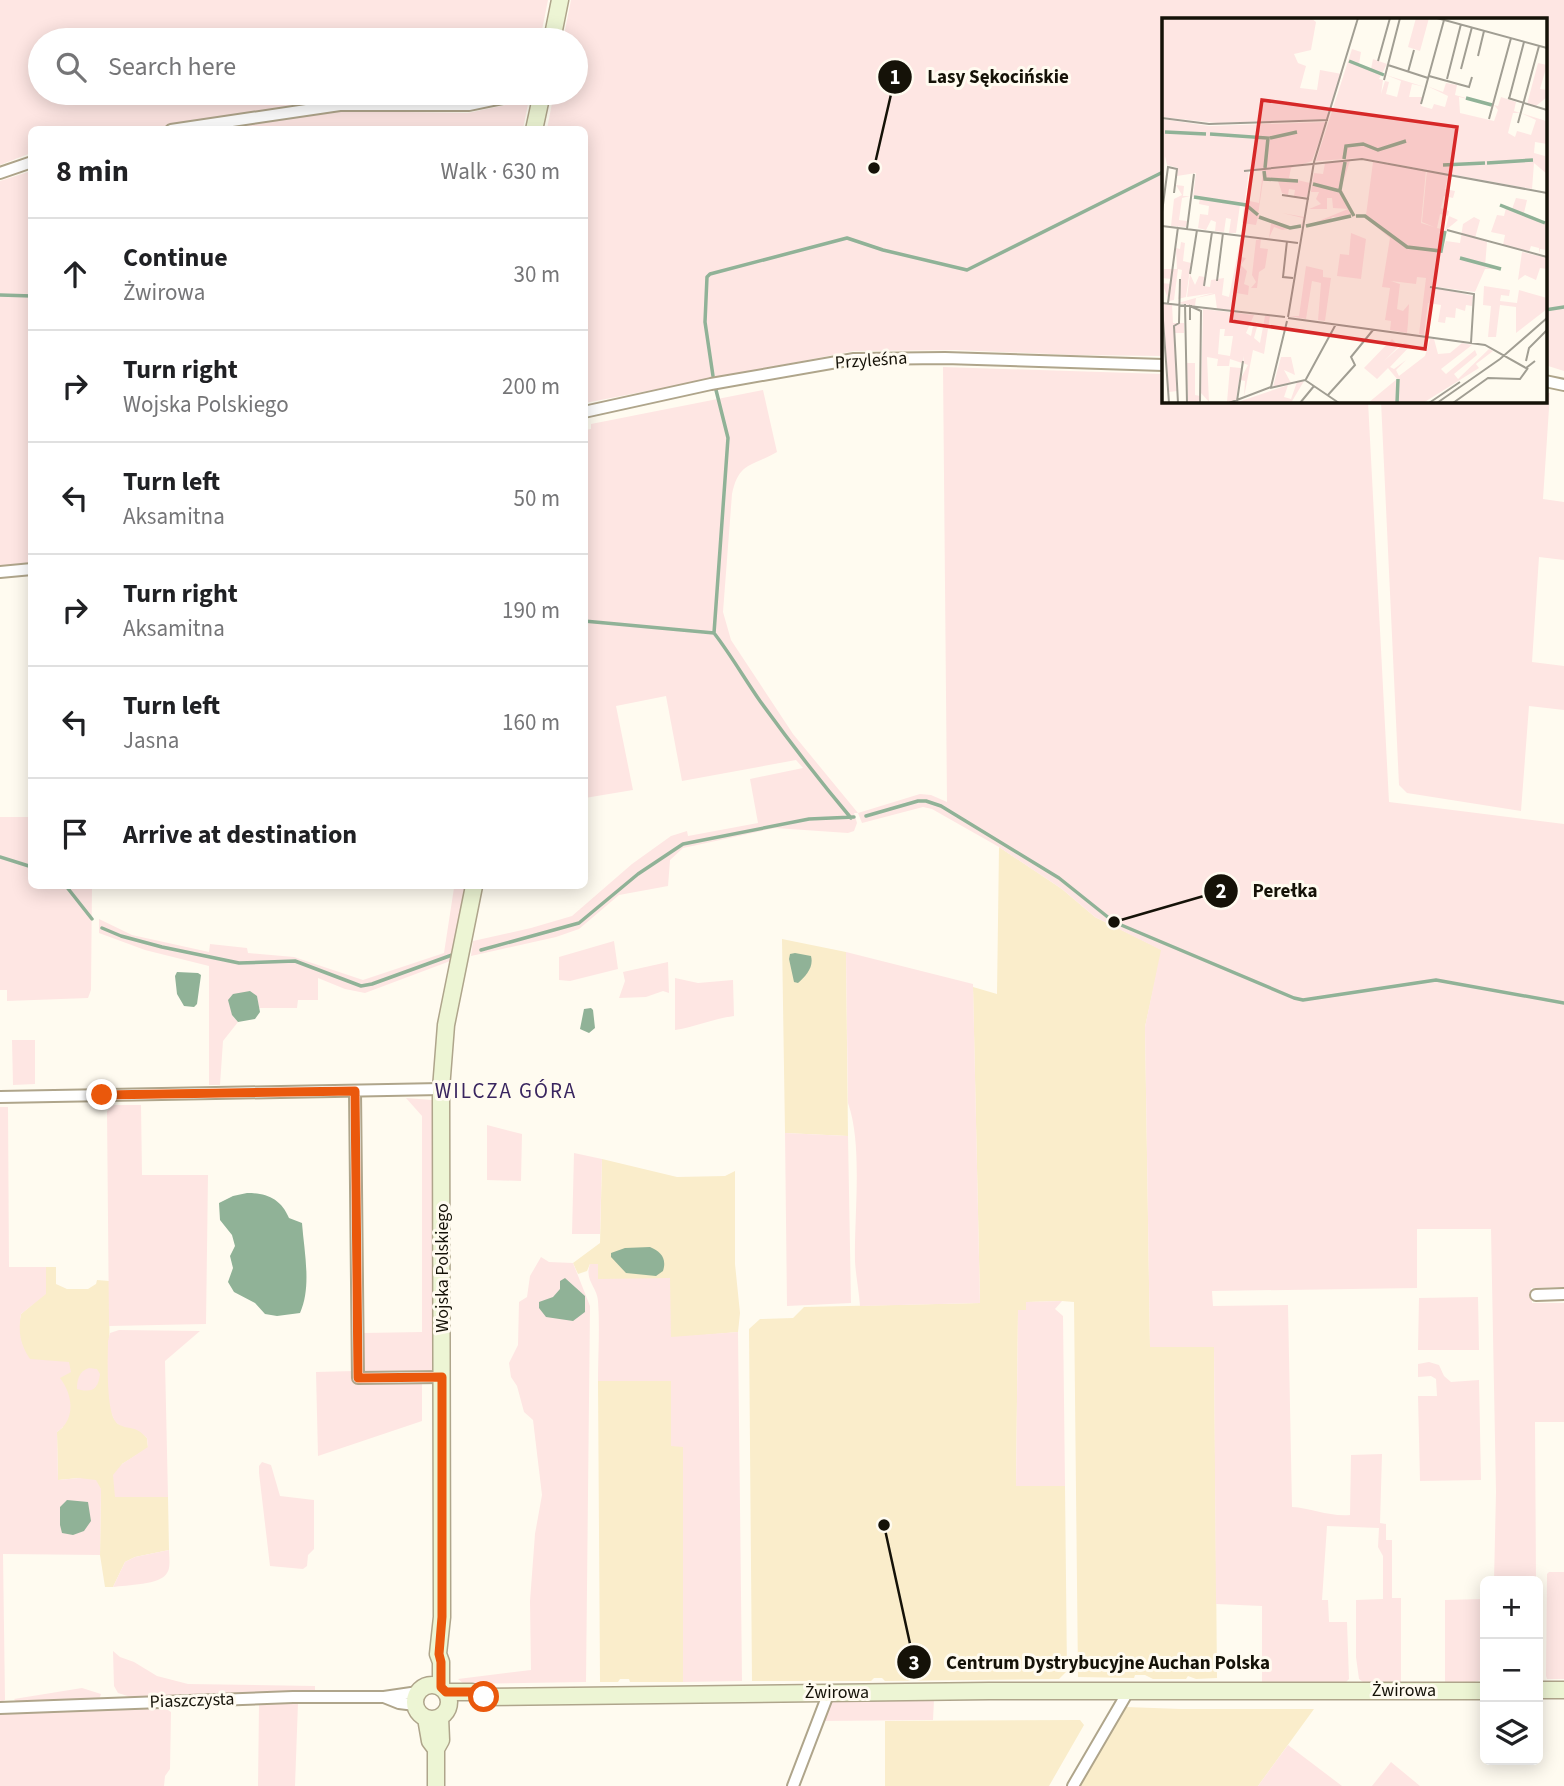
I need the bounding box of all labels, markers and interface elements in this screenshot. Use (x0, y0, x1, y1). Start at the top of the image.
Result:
inset map (1162, 18, 1546, 402)
search box (28, 28, 588, 105)
icon: search (52, 48, 90, 86)
text: Search here (108, 48, 236, 85)
callout: Lasy Sękocińskie (878, 57, 1083, 97)
text: 1 (889, 62, 901, 92)
text: Lasy Sękocińskie (927, 64, 1069, 91)
text: 8 min (56, 150, 129, 193)
text: Walk · 630 m (441, 155, 560, 188)
text: Continue (123, 239, 228, 276)
icon: ahead (56, 255, 94, 293)
text: 30 m (513, 258, 560, 291)
text: Żwirowa (123, 276, 205, 309)
street label: Przyleśna (834, 346, 908, 375)
text: Turn right (123, 351, 238, 388)
icon: right (56, 367, 94, 405)
text: 200 m (502, 370, 560, 403)
text: Wojska Polskiego (123, 388, 289, 421)
text: Turn left (123, 463, 220, 500)
icon: left (56, 479, 94, 517)
text: 50 m (513, 482, 560, 515)
text: Aksamitna (123, 500, 225, 533)
text: Turn right (123, 575, 238, 612)
icon: right (56, 591, 94, 629)
text: 190 m (502, 594, 560, 627)
text: Aksamitna (123, 612, 225, 645)
text: Turn left (123, 687, 220, 724)
icon: left (56, 703, 94, 741)
text: 160 m (502, 706, 560, 739)
text: Jasna (123, 724, 179, 757)
icon: arrive (56, 815, 94, 853)
text: Arrive at destination (123, 816, 357, 853)
callout: Perełka (1203, 871, 1332, 911)
text: 2 (1215, 876, 1227, 906)
text: Perełka (1252, 878, 1318, 905)
district label: WILCZA GÓRA (435, 1076, 577, 1106)
route end (86, 1079, 117, 1110)
street label: Wojska Polskiego (430, 1203, 455, 1333)
map controls (1480, 1576, 1543, 1765)
button: + (1480, 1576, 1543, 1639)
button: − (1480, 1639, 1543, 1702)
callout: Centrum Dystrybucyjne Auchan Polska (897, 1642, 1284, 1682)
text: 3 (908, 1648, 920, 1678)
text: Centrum Dystrybucyjne Auchan Polska (946, 1650, 1270, 1677)
street label: Żwirowa (1372, 1678, 1436, 1703)
street label: Żwirowa (805, 1680, 869, 1705)
route start (468, 1681, 499, 1712)
street label: Piaszczysta (149, 1687, 235, 1714)
button: layers (1480, 1702, 1543, 1765)

